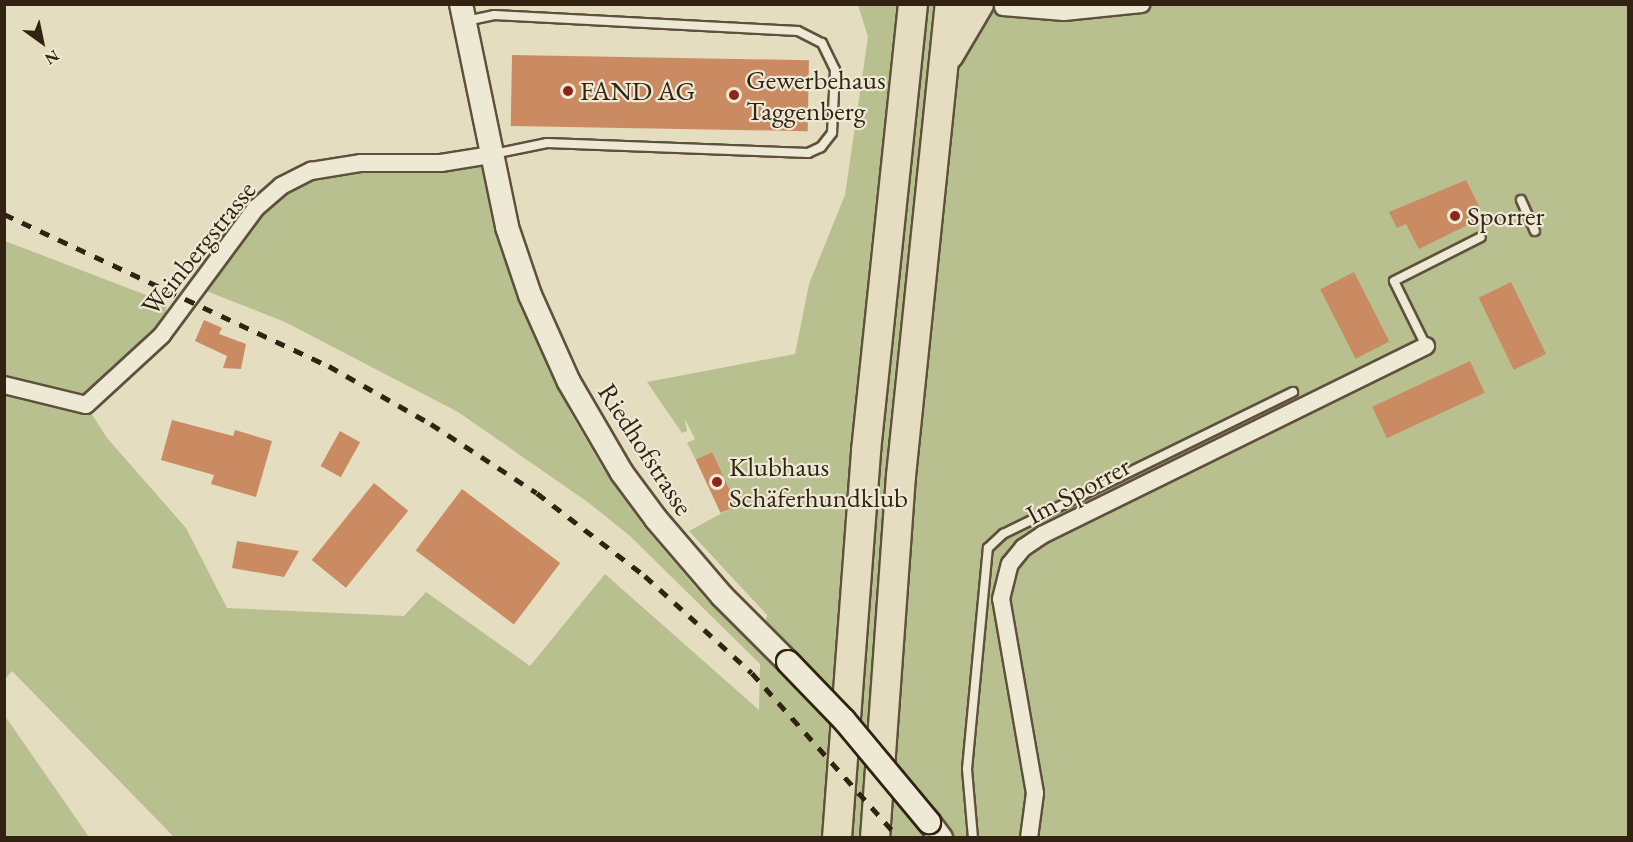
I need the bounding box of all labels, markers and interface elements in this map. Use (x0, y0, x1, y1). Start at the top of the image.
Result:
north arrow (12, 12, 72, 72)
text: N (41, 45, 63, 70)
place label: Gewerbehaus Taggenberg (746, 63, 886, 126)
place label: FAND AG (580, 75, 695, 107)
marker: FAND AG (561, 84, 575, 98)
marker: Gewerbehaus Taggenberg (727, 88, 741, 102)
street label: Weinbergstrasse (134, 174, 262, 322)
place label: Sporrer (1467, 200, 1545, 232)
marker: Sporrer (1448, 209, 1462, 223)
street label: Riedhofstrasse (591, 377, 701, 521)
street label: Im Sporrer (1020, 449, 1136, 531)
place label: Klubhaus Schäferhundklub (729, 450, 908, 513)
marker: Klubhaus Schäferhundklub (710, 475, 724, 489)

